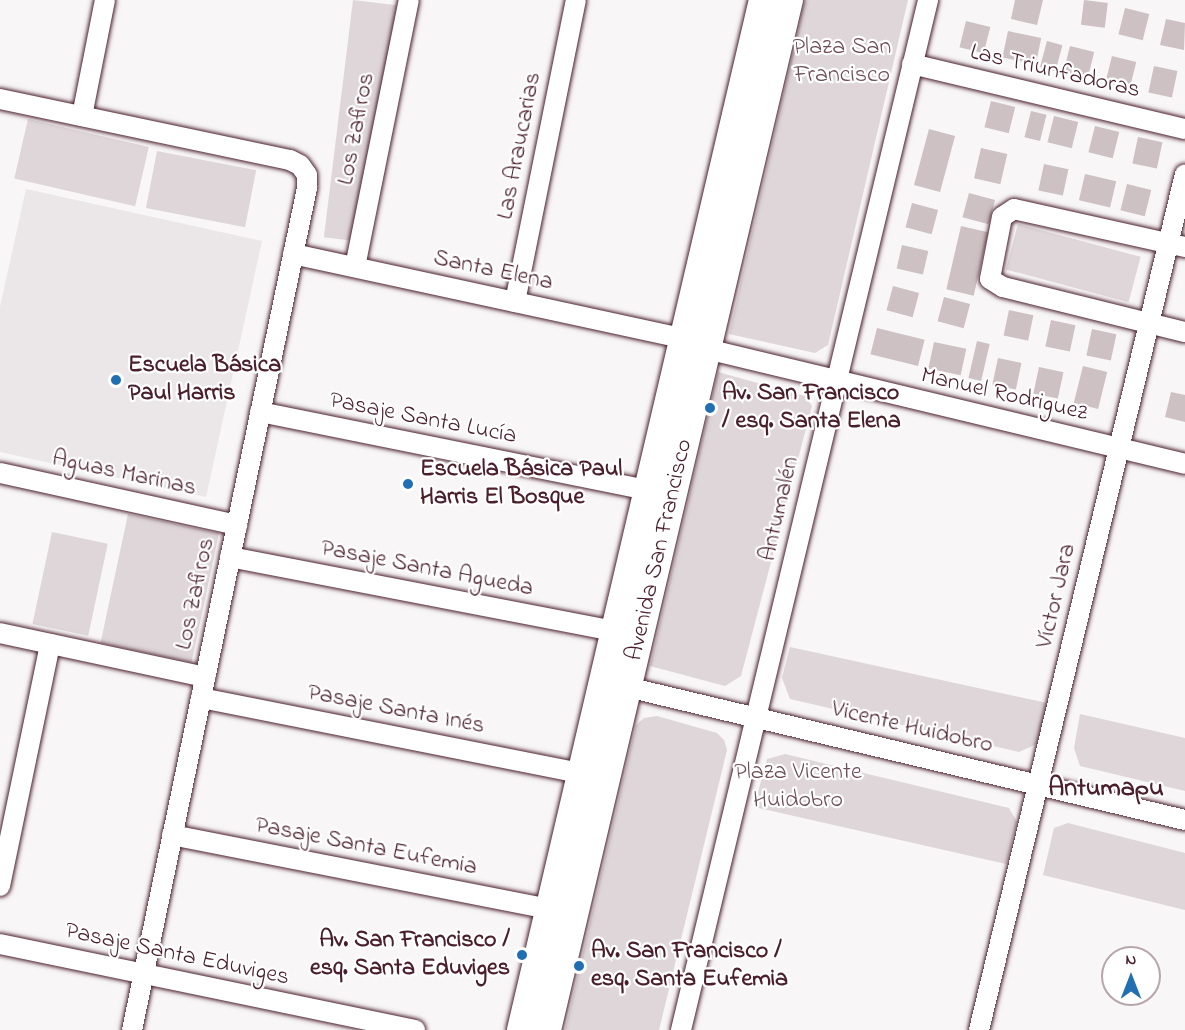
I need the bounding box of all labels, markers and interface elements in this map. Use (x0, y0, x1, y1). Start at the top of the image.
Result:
park label: Plaza San Francisco (793, 34, 891, 90)
street label: Las Triunfadoras (967, 38, 1143, 106)
street label: Los Zafiros (332, 70, 382, 188)
street label: Las Araucarias (492, 70, 548, 222)
street label: Santa Elena (431, 244, 555, 298)
place label: Escuela Básica Paul Harris (128, 352, 281, 408)
street label: Manuel Rodriguez (918, 362, 1090, 428)
marker: Escuela Básica Paul Harris (109, 373, 123, 387)
place label: Av. San Francisco / esq. Santa Elena (722, 380, 901, 436)
street label: Pasaje Santa Lucía (327, 387, 519, 451)
marker: Av. San Francisco / esq. Santa Elena (703, 401, 717, 415)
street label: Avenida San Francisco (620, 436, 700, 664)
street label: Aguas Marinas (49, 445, 199, 503)
street label: Antumalén (754, 454, 806, 564)
place label: Escuela Básica Paul Harris El Bosque (420, 456, 622, 512)
marker: Escuela Básica Paul Harris El Bosque (401, 477, 415, 491)
street label: Pasaje Santa Agueda (318, 534, 536, 604)
street label: Los Zafiros (170, 535, 222, 653)
street label: Víctor Jara (1031, 541, 1083, 651)
street label: Pasaje Santa Inés (305, 679, 487, 741)
street label: Vicente Huidobro (829, 695, 995, 761)
park label: Plaza Vicente Huidobro (734, 759, 862, 815)
district label: Antumapu (1048, 774, 1164, 806)
street label: Pasaje Santa Eufemia (253, 811, 479, 883)
street label: Pasaje Santa Eduviges (62, 917, 292, 993)
place label: Av. San Francisco / esq. Santa Eduviges (310, 927, 510, 983)
place label: Av. San Francisco / esq. Santa Eufemia (591, 938, 788, 994)
north arrow (1101, 946, 1161, 1006)
marker: Av. San Francisco / esq. Santa Eduviges (515, 948, 529, 962)
text: N (1126, 948, 1136, 972)
marker: Av. San Francisco / esq. Santa Eufemia (572, 959, 586, 973)

